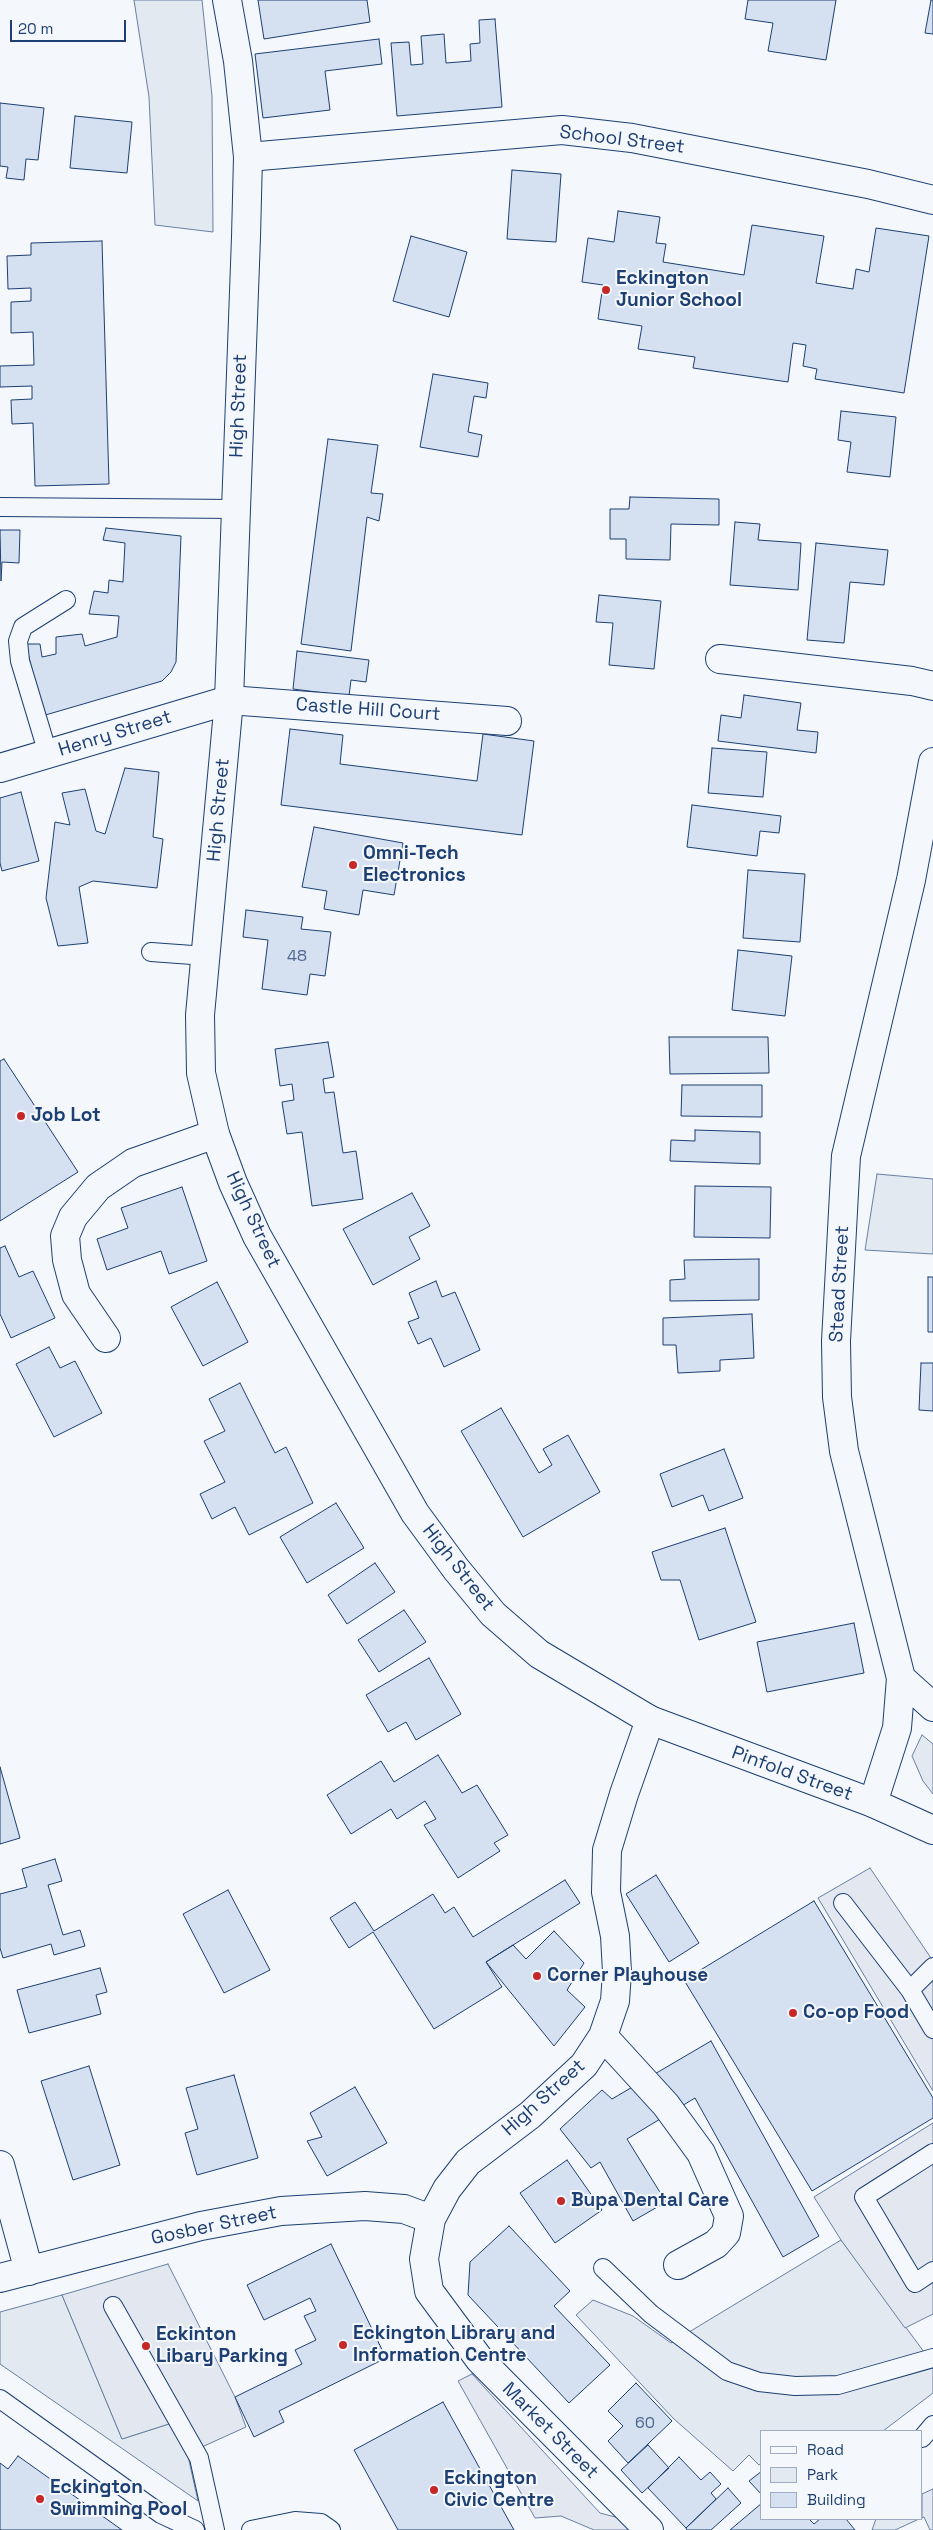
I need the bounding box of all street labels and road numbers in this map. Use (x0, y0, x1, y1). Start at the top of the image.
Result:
street label: School Street (558, 121, 686, 159)
street label: High Street (226, 354, 252, 458)
street label: Castle Hill Court (295, 694, 441, 726)
street label: Henry Street (56, 706, 174, 762)
street label: High Street (203, 757, 235, 863)
street label: High Street (221, 1168, 285, 1272)
street label: Stead Street (826, 1225, 854, 1343)
street label: High Street (417, 1520, 499, 1616)
street label: Pinfold Street (728, 1742, 856, 1806)
street label: High Street (498, 2055, 590, 2141)
street label: Gosber Street (149, 2202, 279, 2250)
street label: Market Street (497, 2378, 603, 2484)

